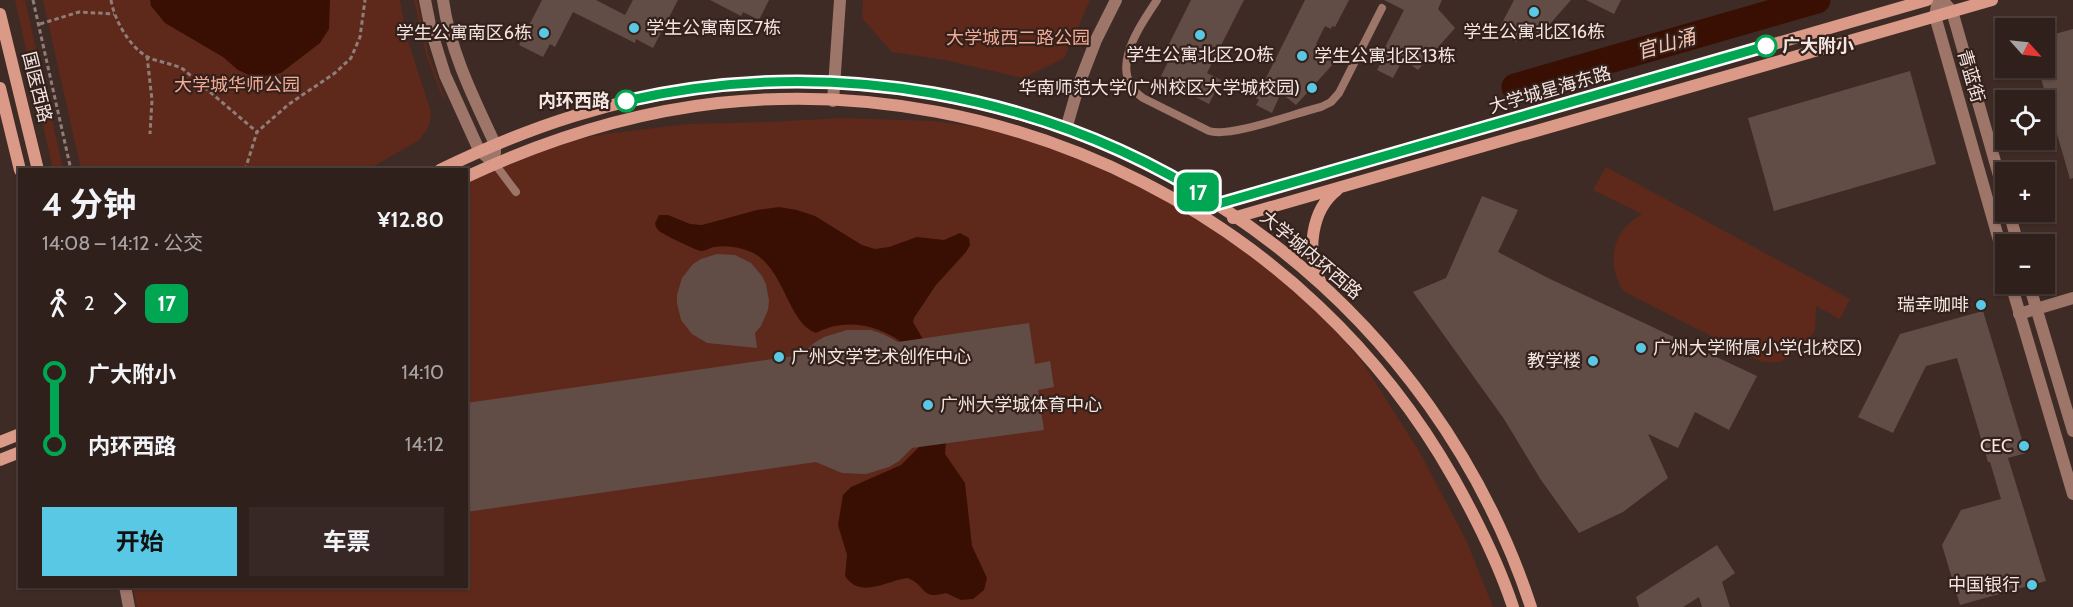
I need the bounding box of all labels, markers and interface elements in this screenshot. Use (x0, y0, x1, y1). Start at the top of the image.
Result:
marker: 学生公寓北区16栋 (1527, 5, 1541, 19)
place label: 学生公寓南区7栋 (646, 17, 781, 39)
north arrow (1995, 18, 2055, 78)
map controls (1995, 18, 2055, 294)
marker: 学生公寓南区7栋 (627, 21, 641, 35)
place label: 学生公寓北区16栋 (1463, 21, 1605, 43)
place label: 学生公寓南区6栋 (396, 22, 532, 44)
water label: 官山涌 (1634, 24, 1700, 64)
marker: 学生公寓南区6栋 (537, 26, 551, 40)
park label: 大学城西二路公园 (946, 27, 1090, 49)
marker: 学生公寓北区20栋 (1193, 28, 1207, 42)
marker: 广大附小 (1755, 35, 1777, 57)
place label: 广大附小 (1782, 35, 1854, 57)
place label: 学生公寓北区20栋 (1126, 44, 1274, 66)
place label: 学生公寓北区13栋 (1314, 45, 1456, 67)
street label: 青蓝街 (1953, 47, 1989, 105)
street label: 国医西路 (18, 49, 56, 125)
marker: 学生公寓北区13栋 (1295, 49, 1309, 63)
street label: 大学城星海东路 (1486, 62, 1614, 118)
park label: 大学城华师公园 (174, 74, 300, 96)
place label: 华南师范大学(广州校区大学城校园) (1019, 77, 1300, 99)
marker: 华南师范大学(广州校区大学城校园) (1305, 81, 1319, 95)
place label: 内环西路 (538, 90, 610, 112)
marker: 内环西路 (615, 90, 637, 112)
button: locate (1995, 90, 2055, 150)
button: + (1995, 162, 2055, 222)
line badge: 17 (1171, 172, 1225, 212)
text: 17 (1189, 180, 1207, 205)
text: 4 分钟 (42, 184, 136, 224)
text: ¥12.80 (377, 206, 444, 233)
street label: 大学城内环西路 (1256, 206, 1366, 304)
text: 14:08 – 14:12 · 公交 (42, 231, 203, 255)
button: − (1995, 234, 2055, 294)
icon: walk (42, 287, 75, 320)
icon: forward (103, 287, 136, 320)
text: 2 (84, 291, 94, 315)
text: 17 (157, 291, 176, 316)
place label: 瑞幸咖啡 (1897, 294, 1969, 316)
marker: 瑞幸咖啡 (1974, 298, 1988, 312)
place label: 广州大学附属小学(北校区) (1653, 337, 1862, 359)
marker: 广州大学附属小学(北校区) (1634, 341, 1648, 355)
place label: 广州文学艺术创作中心 (791, 346, 971, 368)
marker: 广州文学艺术创作中心 (772, 350, 786, 364)
place label: 教学楼 (1527, 350, 1581, 372)
marker: 教学楼 (1586, 354, 1600, 368)
text: 14:10 (401, 360, 444, 384)
text: 广大附小 (88, 361, 176, 388)
place label: 广州大学城体育中心 (940, 394, 1102, 416)
marker: 广州大学城体育中心 (921, 398, 935, 412)
text: 14:12 (405, 432, 444, 456)
text: 内环西路 (88, 433, 176, 460)
place label: CEC (1980, 435, 2012, 457)
marker: CEC (2017, 439, 2031, 453)
button: 开始 (42, 507, 237, 576)
button: 车票 (249, 507, 444, 576)
place label: 中国银行 (1948, 574, 2020, 596)
marker: 中国银行 (2025, 578, 2039, 592)

